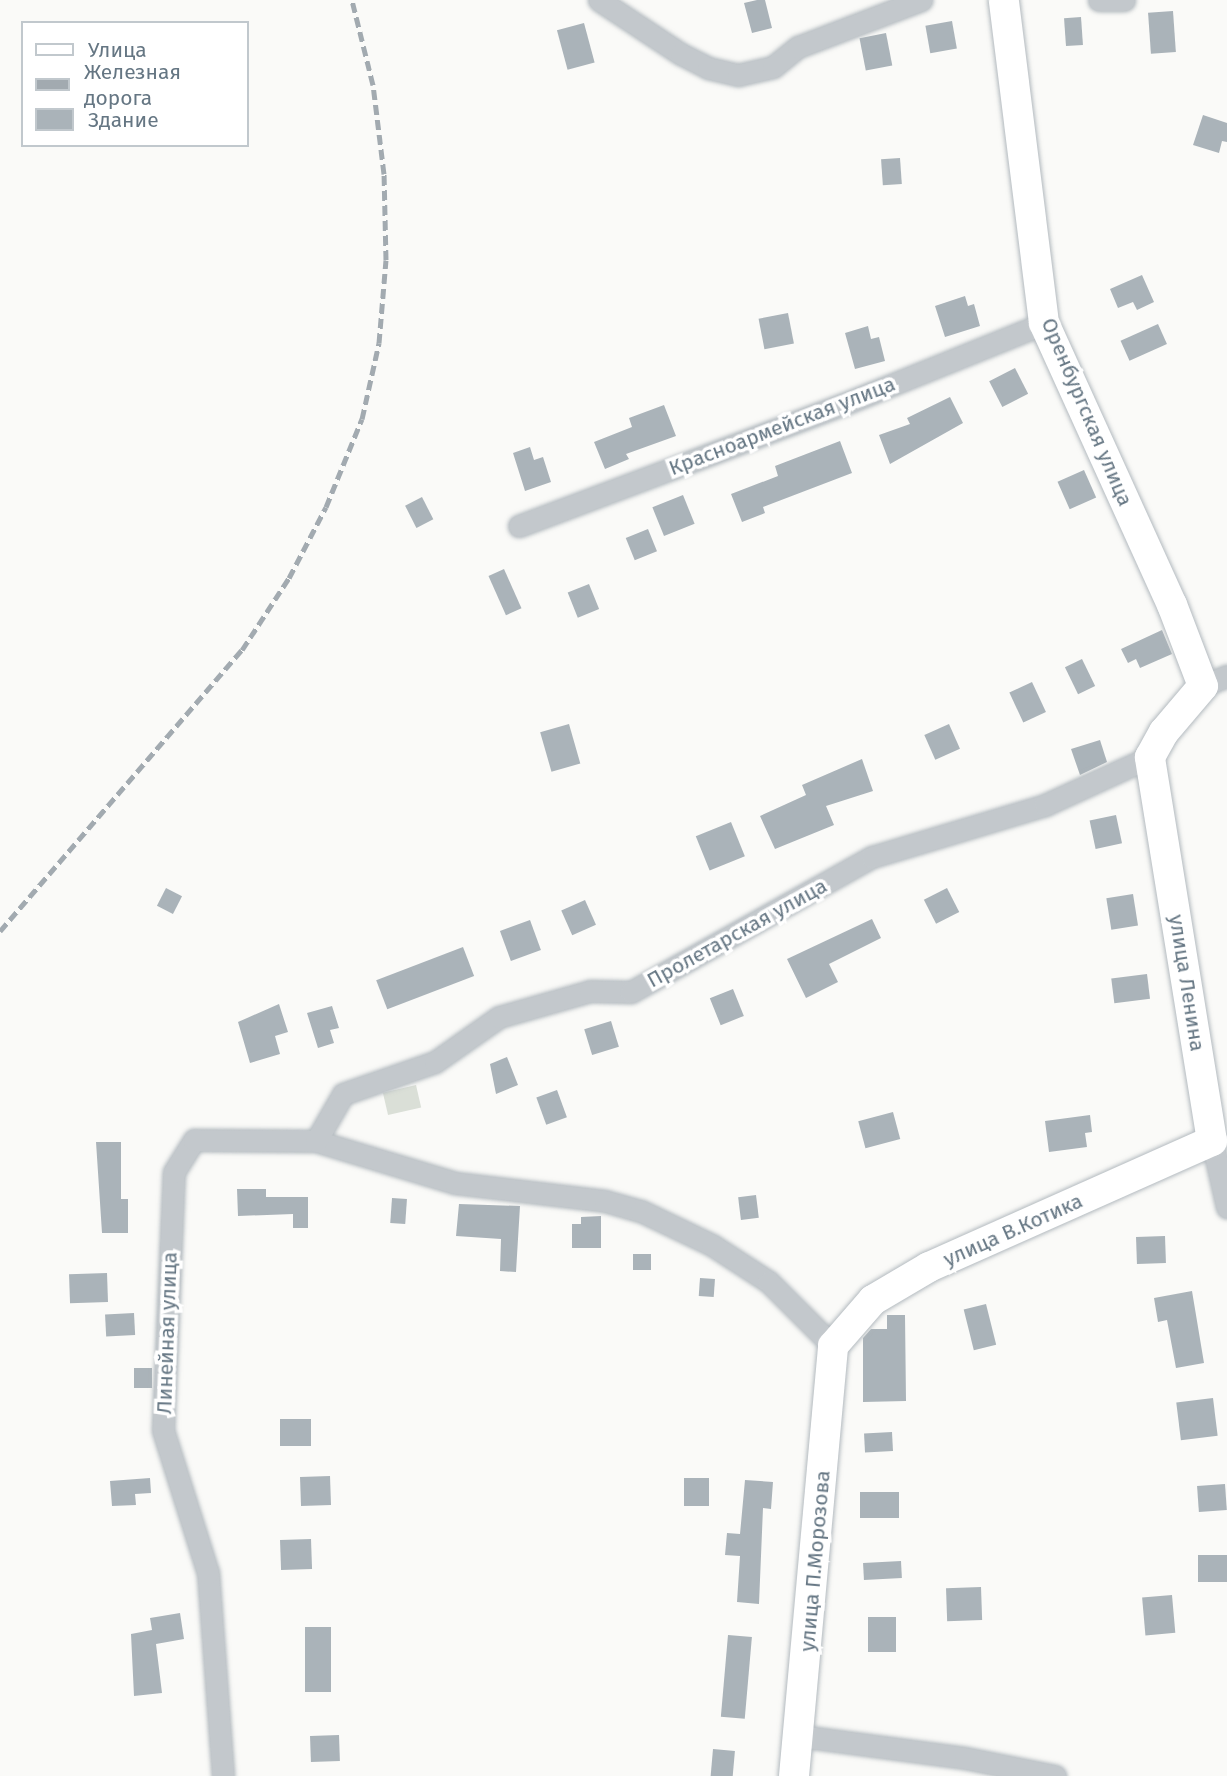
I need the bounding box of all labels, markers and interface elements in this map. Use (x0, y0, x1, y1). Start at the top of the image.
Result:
legend (21, 21, 248, 147)
text: Улица (88, 37, 147, 63)
text: Железная дорога (84, 59, 181, 111)
text: Здание (88, 107, 159, 133)
street label: Оренбургская улица (1036, 314, 1138, 510)
street label: Красноармейская улица (665, 371, 899, 481)
street label: Пролетарская улица (643, 873, 831, 993)
street label: улица Ленина (1164, 913, 1210, 1053)
street label: улица В.Котика (939, 1188, 1087, 1272)
street label: Линейная улица (152, 1251, 182, 1415)
street label: улица П.Морозова (795, 1469, 835, 1653)

